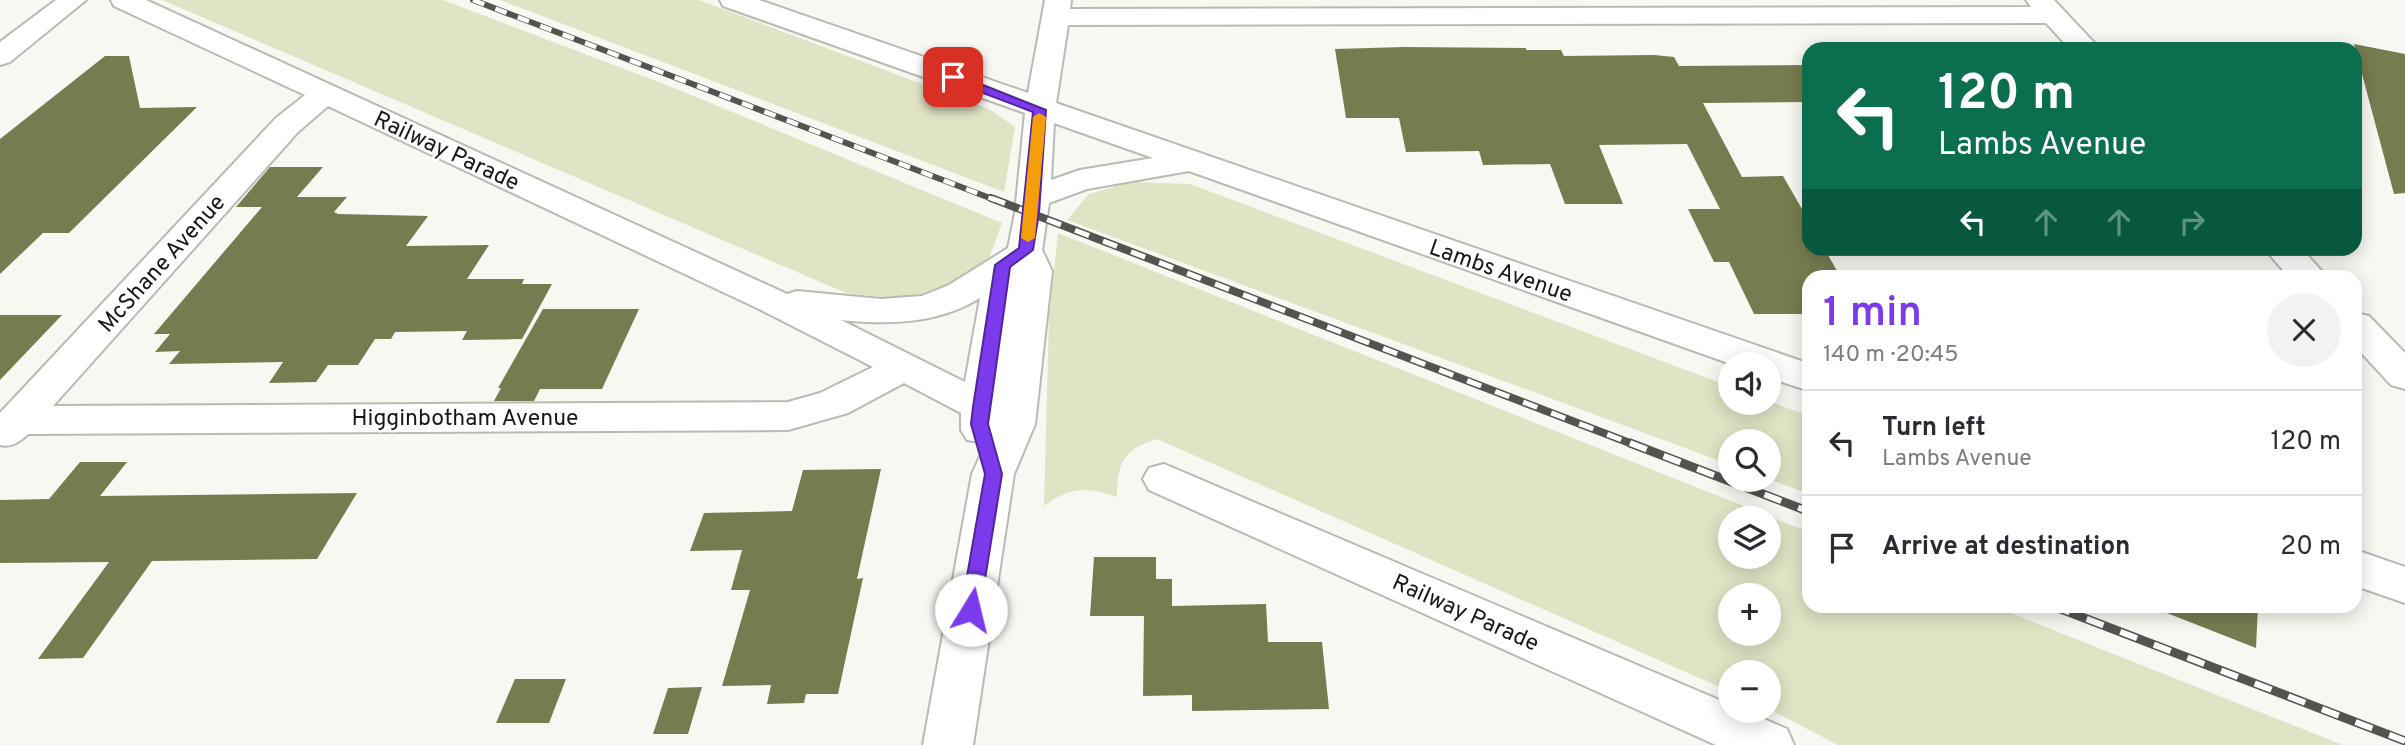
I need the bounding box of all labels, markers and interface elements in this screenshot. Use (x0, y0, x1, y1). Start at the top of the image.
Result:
pin (923, 47, 983, 107)
icon: arrive (934, 58, 972, 96)
text: 120 m (1938, 65, 2075, 127)
icon: left (1823, 70, 1914, 161)
street label: Railway Parade (368, 106, 523, 199)
text: Lambs Avenue (1938, 126, 2146, 166)
street label: McShane Avenue (93, 189, 233, 340)
icon: left (1954, 203, 1992, 241)
icon: ahead (2027, 203, 2065, 241)
icon: ahead (2100, 203, 2138, 241)
icon: right (2173, 203, 2211, 241)
street label: Lambs Avenue (1425, 234, 1576, 310)
text: 1 min (1823, 288, 1922, 341)
button: close (2267, 293, 2341, 367)
text: 140 m · 20:45 (1823, 341, 1958, 370)
map controls (1718, 352, 1781, 723)
button: sound (1718, 352, 1781, 415)
street label: Higginbotham Avenue (352, 405, 578, 434)
text: Turn left (1882, 412, 1986, 445)
icon: left (1823, 424, 1861, 462)
text: 120 m (2271, 426, 2341, 459)
button: search (1718, 429, 1781, 492)
text: Lambs Avenue (1882, 445, 2032, 474)
button: layers (1718, 506, 1781, 569)
icon: arrive (1823, 529, 1861, 567)
text: Arrive at destination (1882, 531, 2130, 564)
text: 20 m (2280, 531, 2341, 564)
street label: Railway Parade (1387, 569, 1543, 660)
position arrow (934, 573, 1008, 647)
button: + (1718, 583, 1781, 646)
button: − (1718, 660, 1781, 723)

